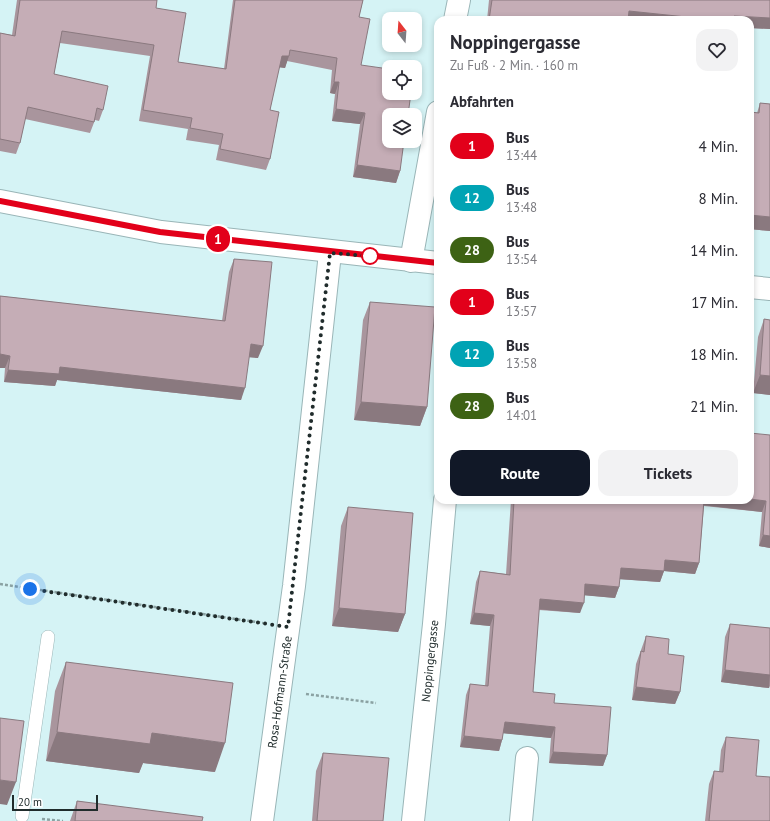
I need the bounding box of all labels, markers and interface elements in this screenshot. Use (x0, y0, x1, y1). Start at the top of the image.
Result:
north arrow (382, 12, 422, 52)
map controls (382, 12, 422, 148)
button: heart (696, 29, 738, 71)
text: Noppingergasse (450, 30, 580, 54)
text: Zu Fuß · 2 Min. · 160 m (450, 57, 578, 74)
button: locate (382, 60, 422, 100)
text: Abfahrten (450, 92, 514, 111)
button: layers (382, 108, 422, 148)
text: Bus (506, 128, 529, 147)
text: 1 (468, 137, 476, 155)
text: 4 Min. (699, 137, 738, 156)
text: 13:44 (506, 147, 537, 164)
text: Bus (506, 180, 529, 199)
text: 12 (464, 189, 480, 207)
text: 8 Min. (699, 189, 738, 208)
text: 13:48 (506, 199, 537, 216)
line badge: 1 (205, 226, 231, 252)
text: 1 (214, 230, 222, 248)
text: Bus (506, 232, 529, 251)
text: 28 (464, 241, 480, 259)
text: 14 Min. (690, 241, 738, 260)
unlabelled marker (361, 247, 379, 265)
text: 13:54 (506, 251, 537, 268)
text: Bus (506, 284, 529, 303)
text: 1 (468, 293, 476, 311)
text: 17 Min. (691, 293, 738, 312)
text: 13:57 (506, 303, 537, 320)
text: Bus (506, 336, 529, 355)
text: 12 (464, 345, 480, 363)
text: 18 Min. (690, 345, 738, 364)
text: 13:58 (506, 355, 537, 372)
text: Bus (506, 388, 529, 407)
text: 28 (464, 397, 480, 415)
text: 21 Min. (690, 397, 738, 416)
text: 14:01 (506, 407, 537, 424)
button: Route (450, 450, 590, 496)
button: Tickets (598, 450, 738, 496)
your location (20, 579, 40, 599)
street label: Noppingergasse (418, 619, 441, 703)
street label: Rosa-Hofmann-Straße (264, 635, 295, 749)
scale bar (12, 793, 98, 812)
text: 20 m (18, 795, 42, 809)

